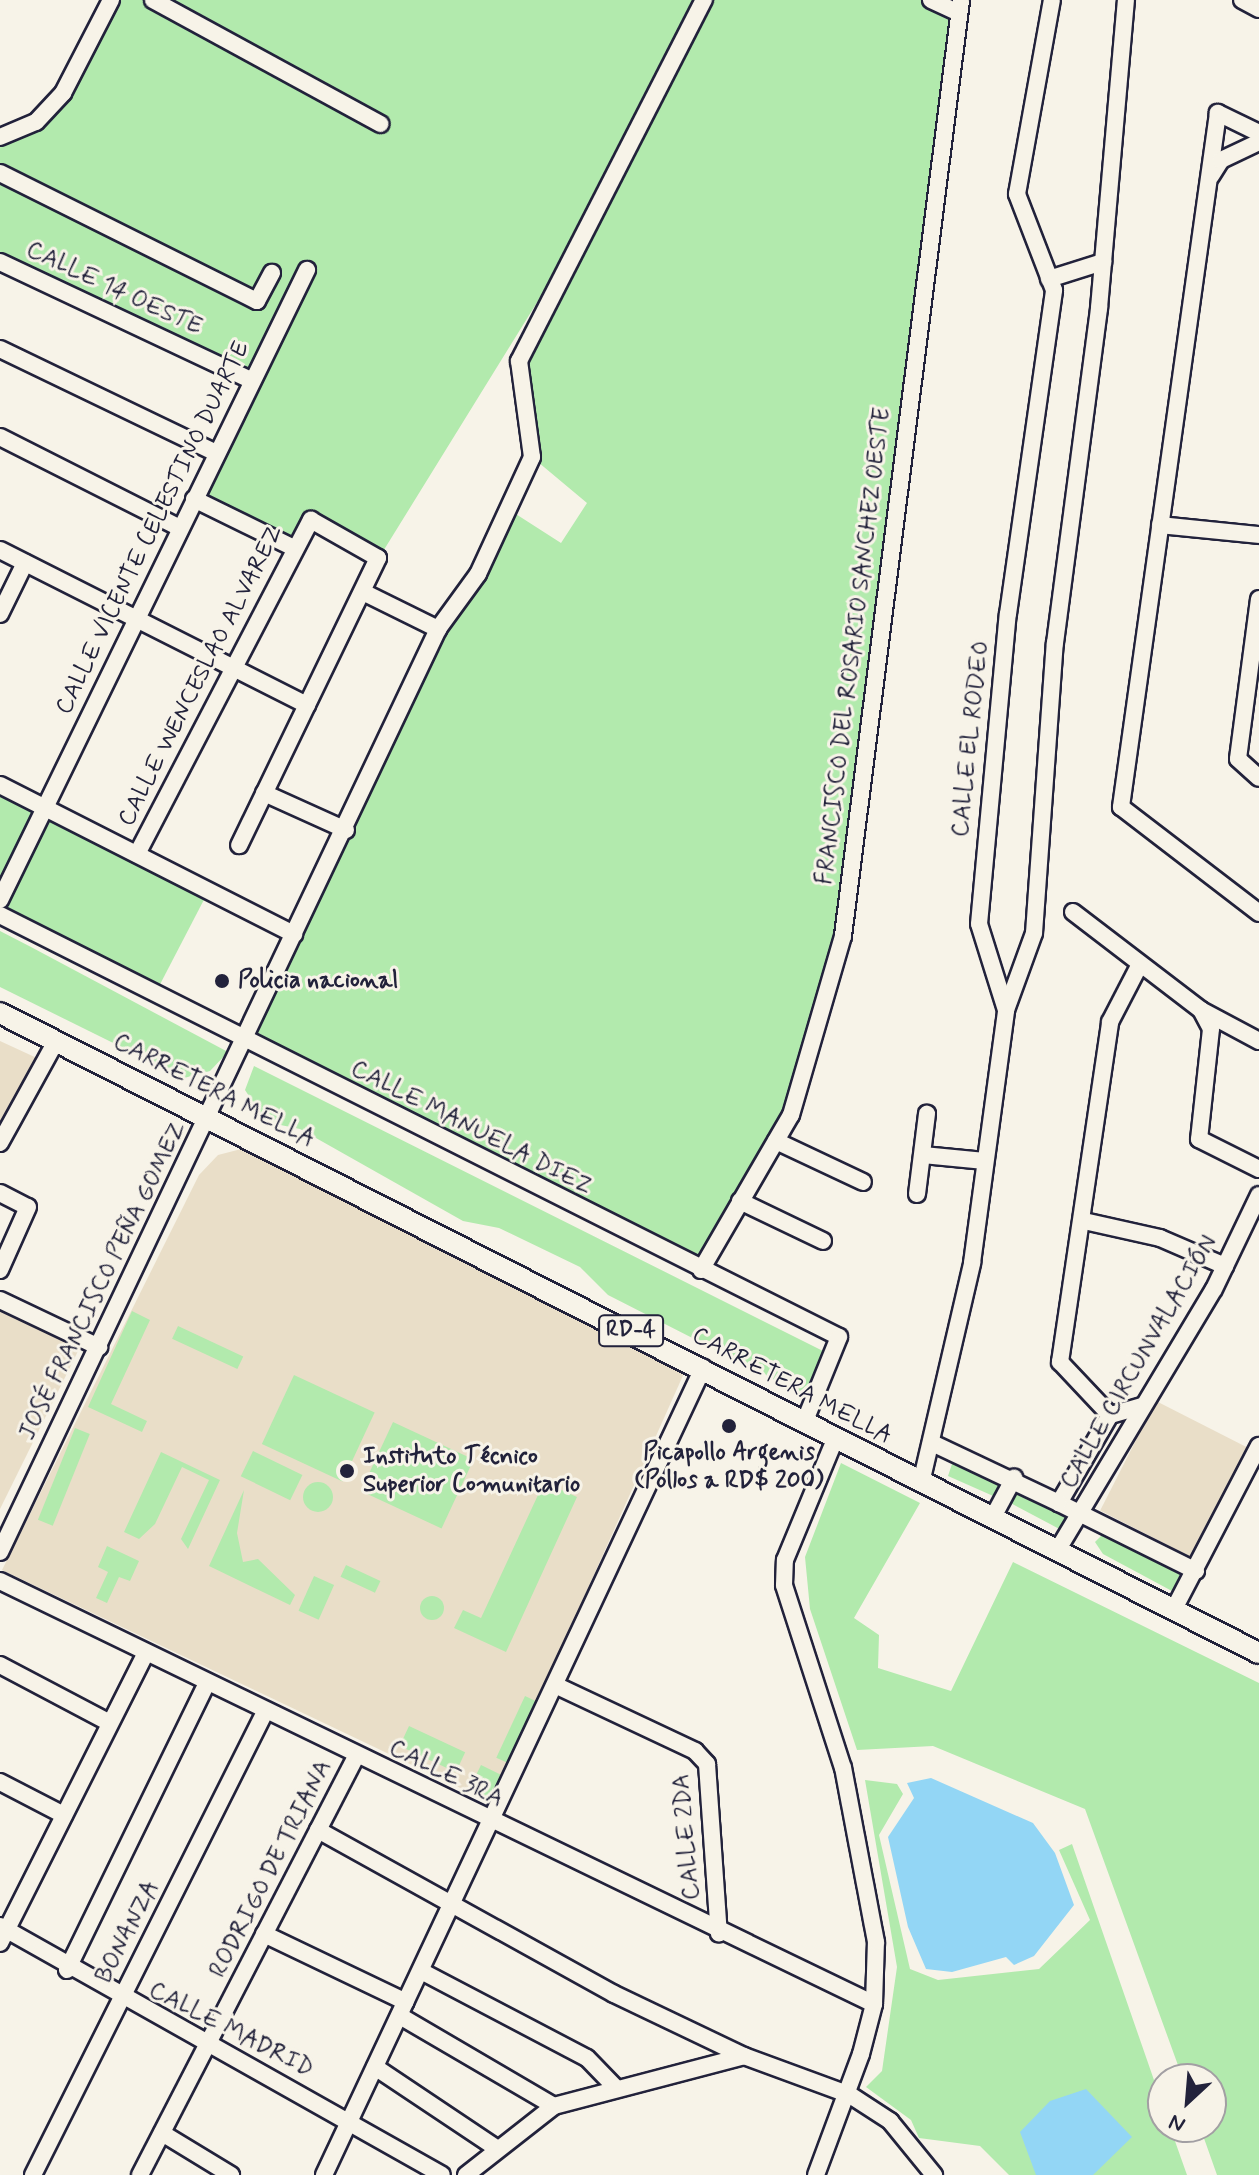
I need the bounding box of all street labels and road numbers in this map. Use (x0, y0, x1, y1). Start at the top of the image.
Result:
street label: CALLE 14 OESTE (21, 236, 207, 342)
street label: CALLE VICENTE CELESTINO DUARTE (49, 335, 257, 721)
street label: FRANCISCO DEL ROSARIO SANCHEZ OESTE (810, 405, 898, 887)
street label: CALLE WENCESLAO ALVAREZ (111, 518, 291, 834)
street label: CALLE EL RODEO (946, 640, 996, 838)
street label: CARRETERA MELLA (109, 1028, 319, 1154)
street label: CALLE MANUELA DIEZ (347, 1055, 595, 1201)
street label: JOSÉ FRANCISCO PEÑA GOMEZ (12, 1115, 194, 1447)
street label: CALLE CIRCUNVALACIÓN (1053, 1227, 1225, 1497)
road number: RD-4 (597, 1313, 665, 1349)
street label: CARRETERA MELLA (688, 1322, 896, 1450)
street label: CALLE 3RA (384, 1734, 508, 1814)
street label: RODRIGO DE TRIANA (205, 1757, 337, 1981)
street label: CALLE 2DA (667, 1773, 707, 1901)
street label: BONANZA (90, 1876, 166, 1988)
street label: CALLE MADRID (143, 1976, 319, 2084)

